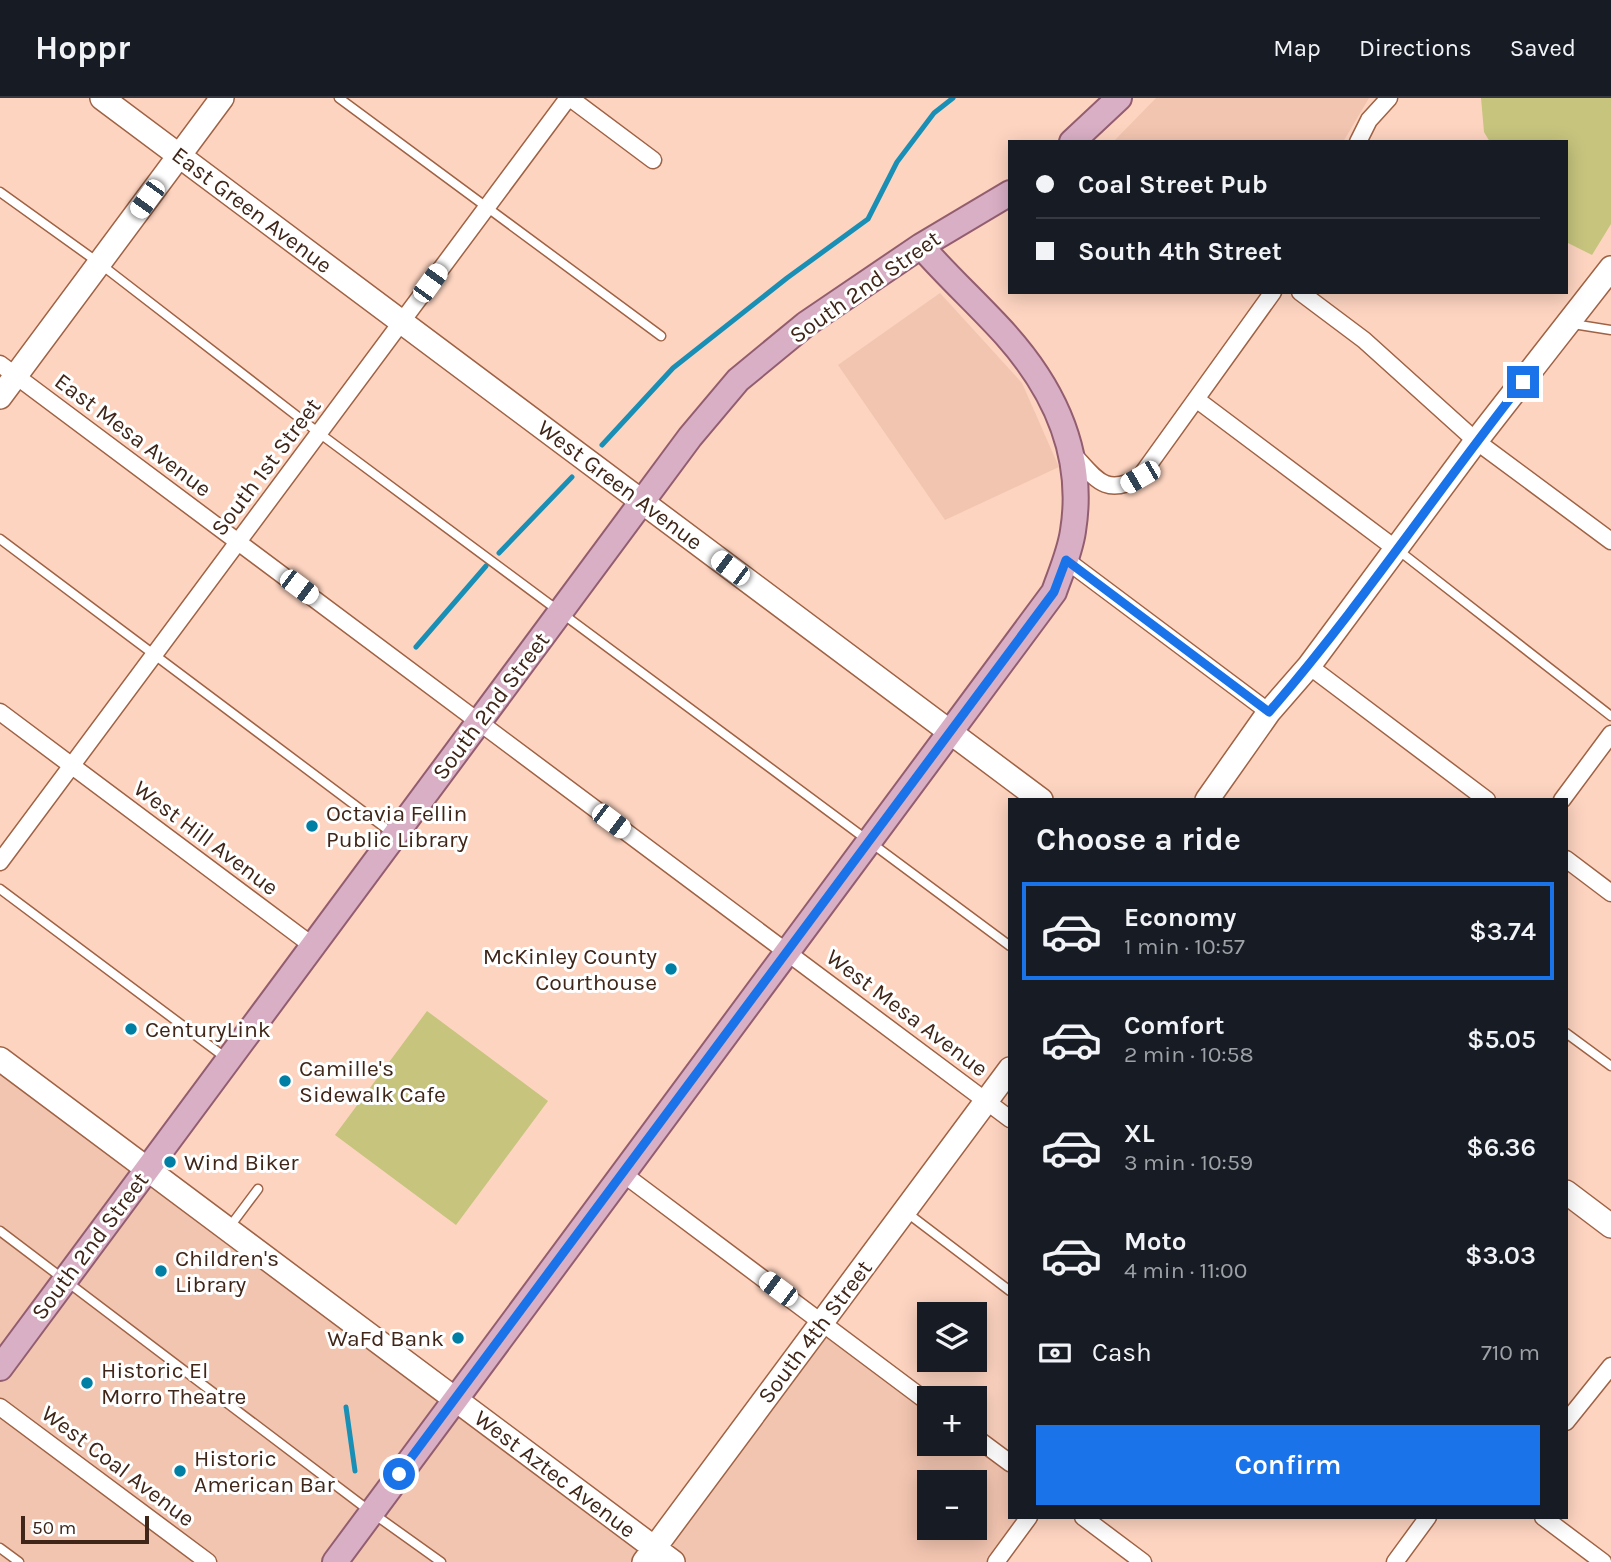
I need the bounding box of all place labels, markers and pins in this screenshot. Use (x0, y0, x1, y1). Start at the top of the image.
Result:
place label: Octavia Fellin Public Library (326, 800, 468, 853)
marker: Octavia Fellin Public Library (304, 818, 320, 834)
place label: McKinley County Courthouse (483, 943, 657, 996)
marker: McKinley County Courthouse (663, 961, 679, 977)
place label: CenturyLink (145, 1016, 271, 1043)
marker: CenturyLink (123, 1021, 139, 1037)
place label: Camille's Sidewalk Cafe (299, 1055, 446, 1108)
marker: Camille's Sidewalk Cafe (277, 1073, 293, 1089)
place label: Wind Biker (184, 1149, 299, 1176)
marker: Wind Biker (162, 1154, 178, 1170)
place label: Children's Library (175, 1245, 279, 1298)
marker: Children's Library (153, 1263, 169, 1279)
place label: WaFd Bank (327, 1325, 444, 1352)
marker: WaFd Bank (450, 1330, 466, 1346)
place label: Historic El Morro Theatre (101, 1357, 246, 1410)
marker: Historic El Morro Theatre (79, 1375, 95, 1391)
place label: Historic American Bar (194, 1445, 336, 1498)
marker: Historic American Bar (172, 1463, 188, 1479)

